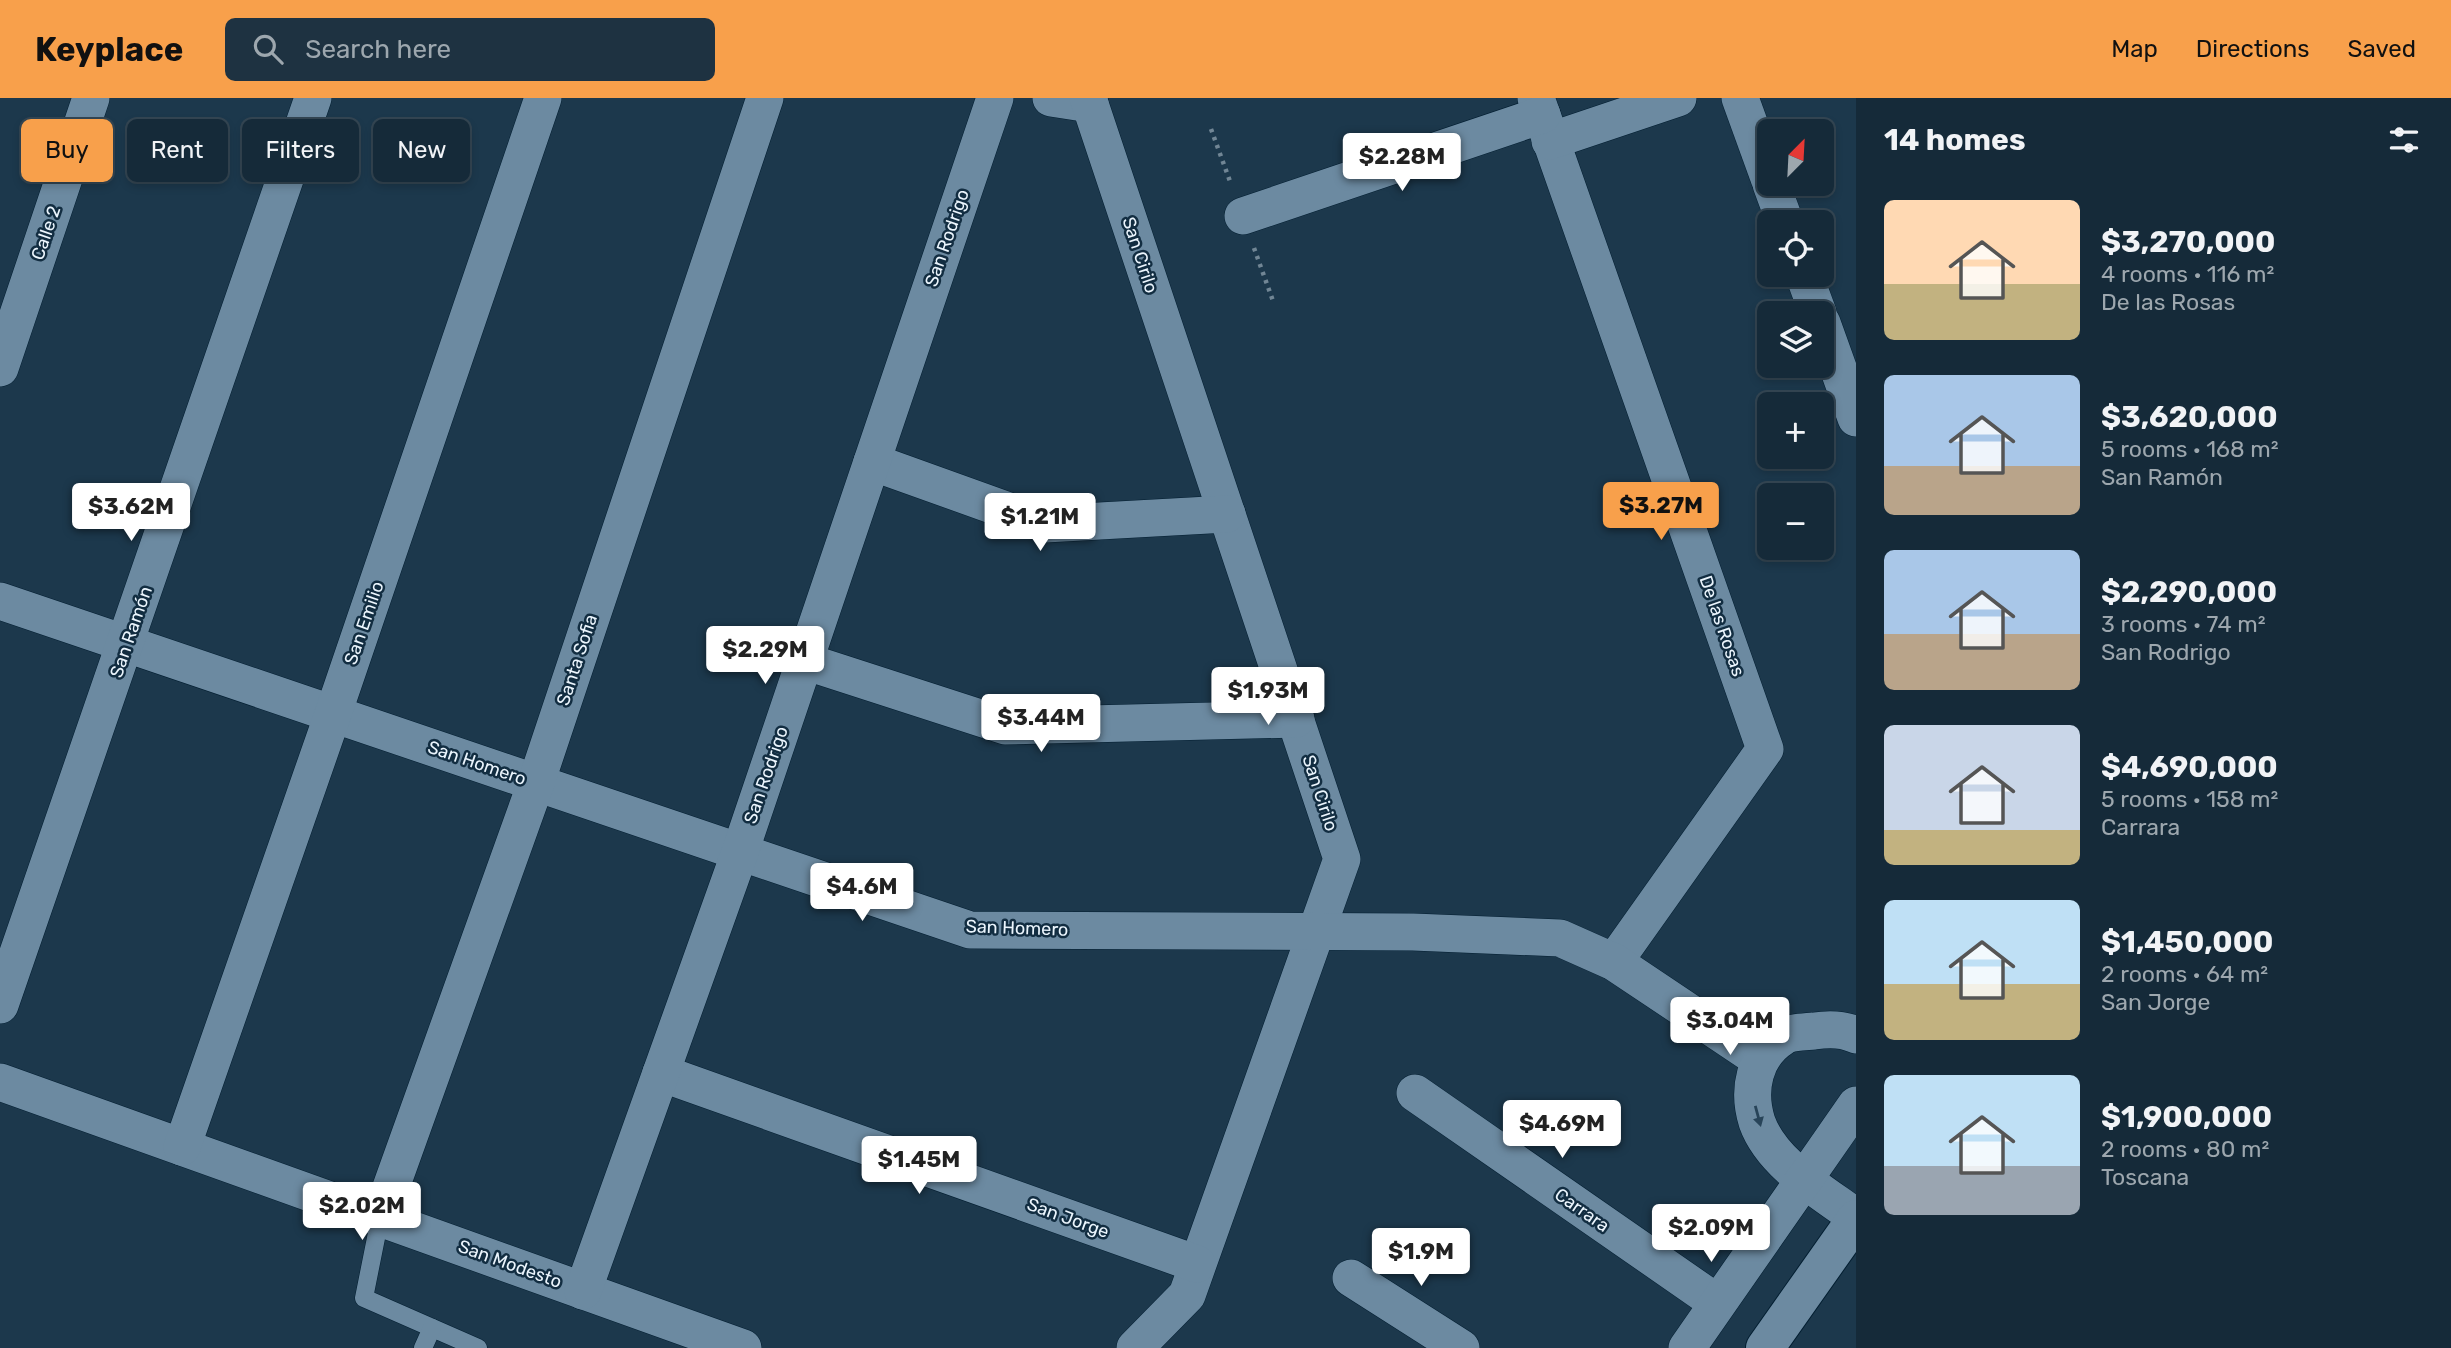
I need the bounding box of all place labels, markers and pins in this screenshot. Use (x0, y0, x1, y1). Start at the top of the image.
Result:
pin: $2.28M (1345, 134, 1459, 193)
pin: $3.27M (1604, 482, 1718, 542)
pin: $3.62M (74, 484, 188, 543)
pin: $1.21M (983, 494, 1097, 553)
pin: $2.29M (708, 626, 822, 686)
pin: $1.93M (1211, 668, 1325, 727)
pin: $3.44M (984, 694, 1098, 754)
pin: $4.6M (813, 864, 911, 923)
pin: $3.04M (1673, 998, 1787, 1057)
pin: $4.69M (1505, 1100, 1619, 1160)
pin: $1.45M (862, 1136, 976, 1196)
pin: $2.02M (305, 1182, 419, 1242)
pin: $2.09M (1654, 1204, 1768, 1264)
pin: $1.9M (1372, 1228, 1470, 1288)

